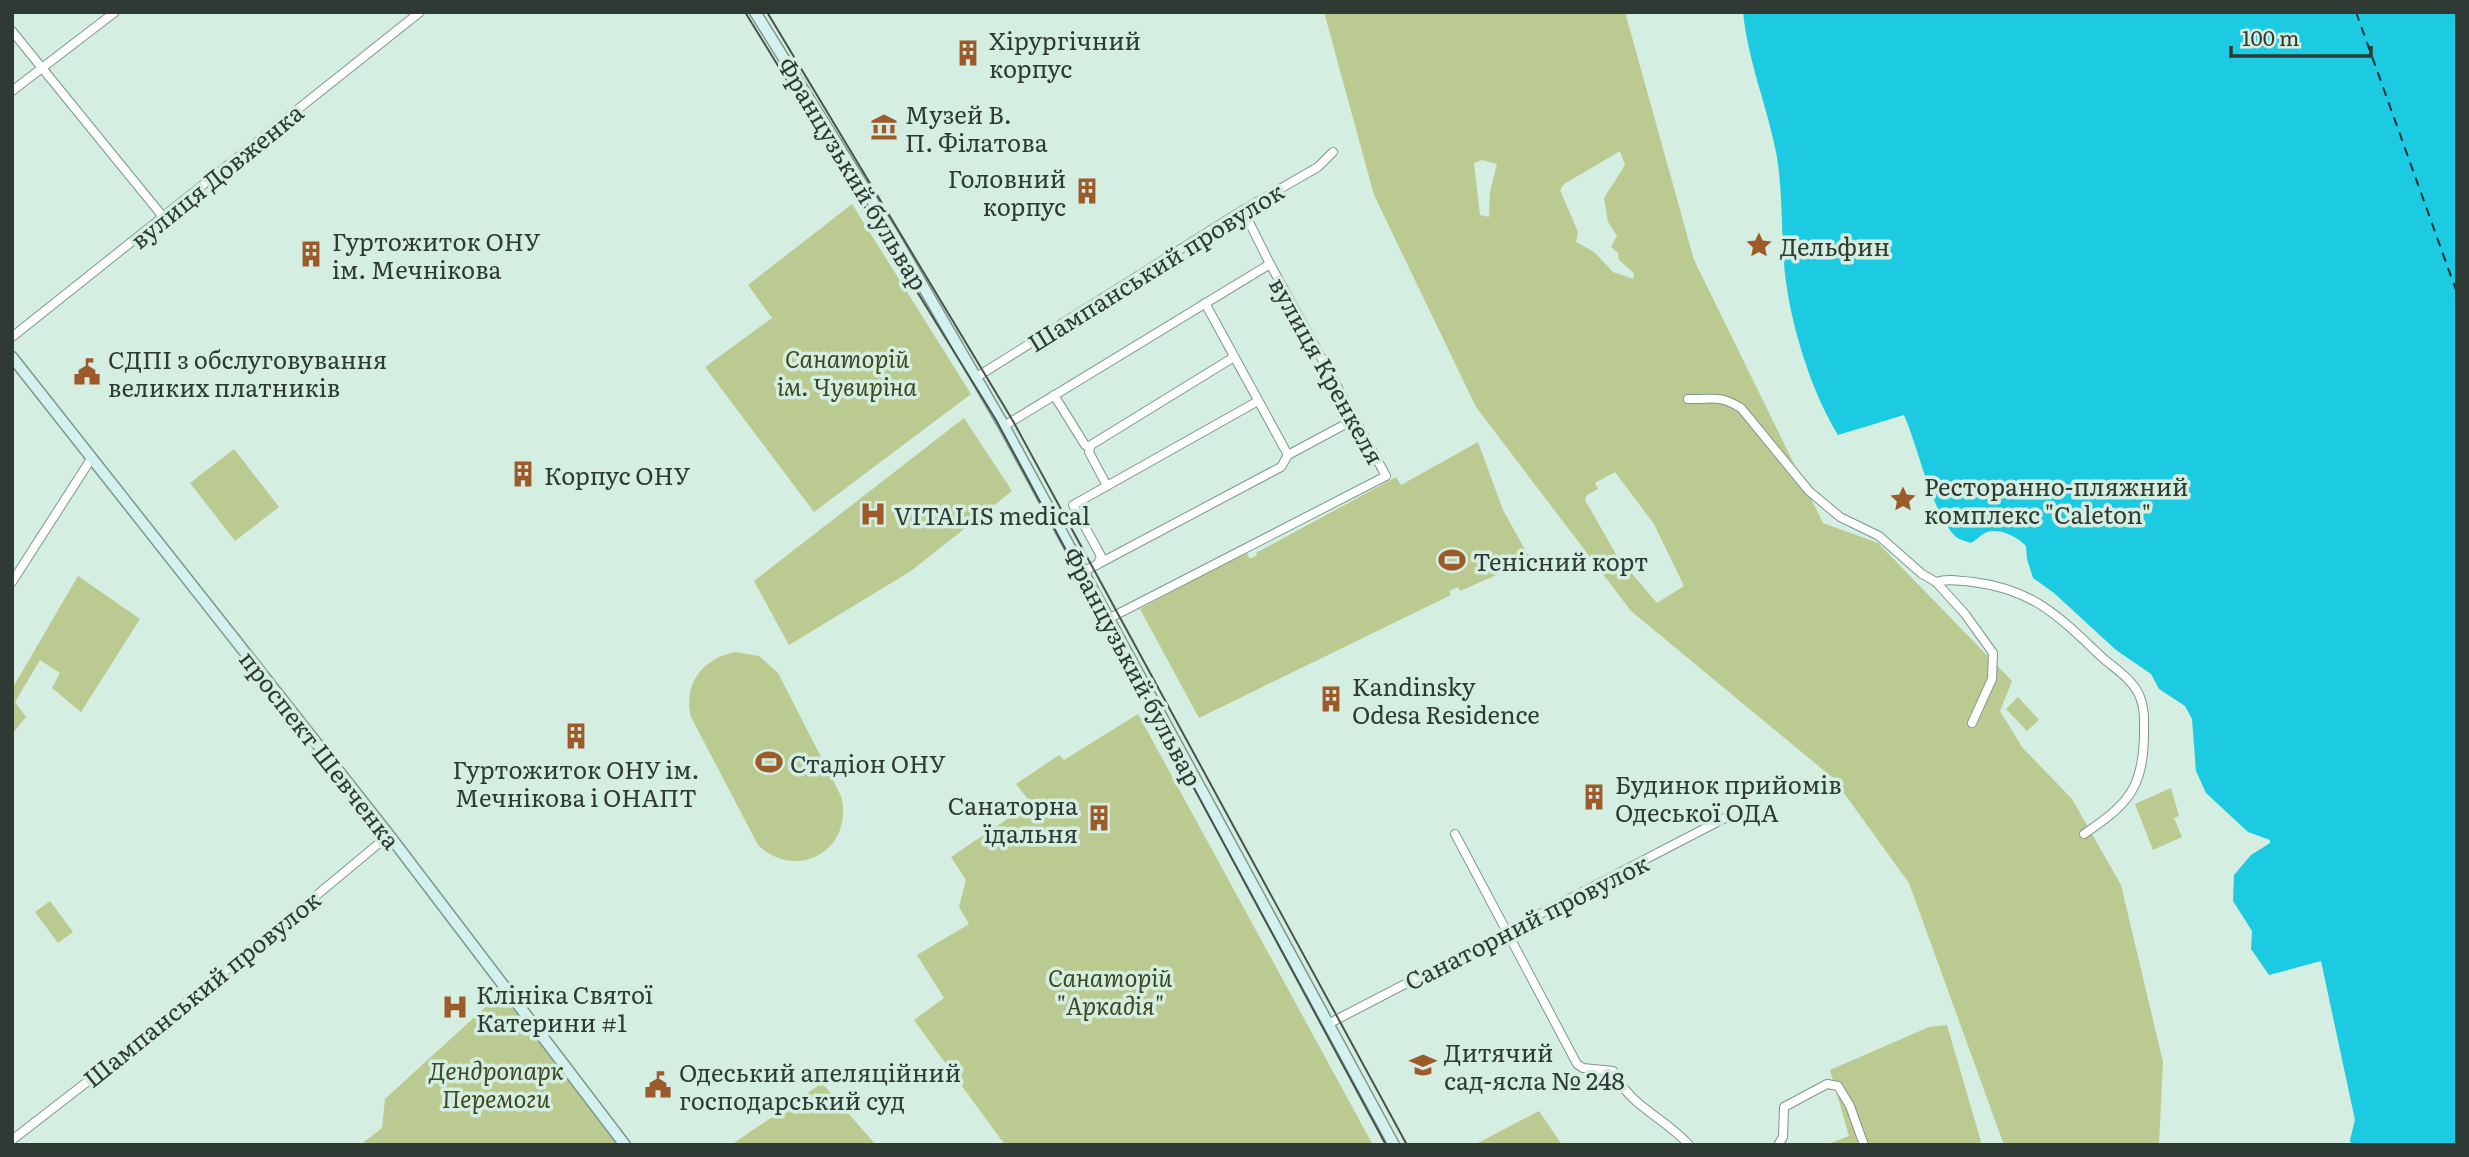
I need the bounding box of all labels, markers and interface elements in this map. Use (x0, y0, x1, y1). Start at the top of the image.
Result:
scale bar (2231, 14, 2371, 58)
text: 100 m (2242, 21, 2299, 52)
place label: Хірургічний корпус (989, 22, 1141, 85)
building icon: Хірургічний корпус (953, 38, 983, 68)
street label: Французький бульвар (770, 50, 938, 296)
street label: вулиця Довженка (122, 94, 310, 256)
place label: Музей В. П. Філатова (905, 96, 1048, 159)
museum icon: Музей В. П. Філатова (869, 112, 899, 142)
place label: Головний корпус (948, 160, 1066, 223)
street label: Шампанський провулок (1020, 173, 1290, 359)
building icon: Головний корпус (1072, 176, 1102, 206)
place label: Гуртожиток ОНУ ім. Мечнікова (332, 223, 541, 286)
place label: Дельфин (1780, 228, 1890, 263)
place icon: Дельфин (1744, 230, 1774, 260)
building icon: Гуртожиток ОНУ ім. Мечнікова (296, 239, 326, 269)
street label: вулиця Кренкеля (1262, 270, 1394, 470)
park label: Санаторій ім. Чувиріна (777, 340, 917, 403)
place label: СДПІ з обслуговування великих платників (108, 341, 387, 404)
public building icon: СДПІ з обслуговування великих платників (72, 357, 102, 387)
place label: Корпус ОНУ (544, 457, 691, 492)
building icon: Корпус ОНУ (508, 459, 538, 489)
place label: Ресторанно-пляжний комплекс "Caleton" (1924, 468, 2188, 531)
place icon: Ресторанно-пляжний комплекс "Caleton" (1888, 484, 1918, 514)
place label: VITALIS medical (894, 497, 1090, 532)
hospital icon: VITALIS medical (858, 499, 888, 529)
street label: Французький бульвар (1056, 540, 1212, 792)
place label: Тенісний корт (1473, 543, 1648, 578)
sports icon: Тенісний корт (1437, 545, 1467, 575)
street label: проспект Шевченка (232, 642, 410, 856)
place label: Kandinsky Odesa Residence (1352, 668, 1540, 731)
building icon: Kandinsky Odesa Residence (1316, 684, 1346, 714)
building icon: Гуртожиток ОНУ ім. Мечнікова і ОНАПТ (561, 721, 591, 751)
place label: Стадіон ОНУ (790, 745, 946, 780)
sports icon: Стадіон ОНУ (754, 747, 784, 777)
place label: Гуртожиток ОНУ ім. Мечнікова і ОНАПТ (453, 751, 699, 814)
place label: Будинок прийомів Одеської ОДА (1615, 766, 1842, 829)
building icon: Будинок прийомів Одеської ОДА (1579, 782, 1609, 812)
place label: Санаторна їдальня (948, 787, 1078, 850)
building icon: Санаторна їдальня (1084, 803, 1114, 833)
street label: Санаторний провулок (1398, 844, 1654, 998)
street label: Шампанський провулок (75, 881, 327, 1095)
park label: Санаторій "Аркадія" (1048, 959, 1173, 1022)
place label: Клініка Святої Катерини #1 (476, 976, 653, 1039)
hospital icon: Клініка Святої Катерини #1 (440, 992, 470, 1022)
place label: Дитячий сад-ясла № 248 (1444, 1034, 1625, 1097)
school or university icon: Дитячий сад-ясла № 248 (1408, 1050, 1438, 1080)
park label: Дендропарк Перемоги (428, 1052, 564, 1115)
place label: Одеський апеляційний господарський суд (679, 1054, 961, 1117)
public building icon: Одеський апеляційний господарський суд (643, 1070, 673, 1100)

